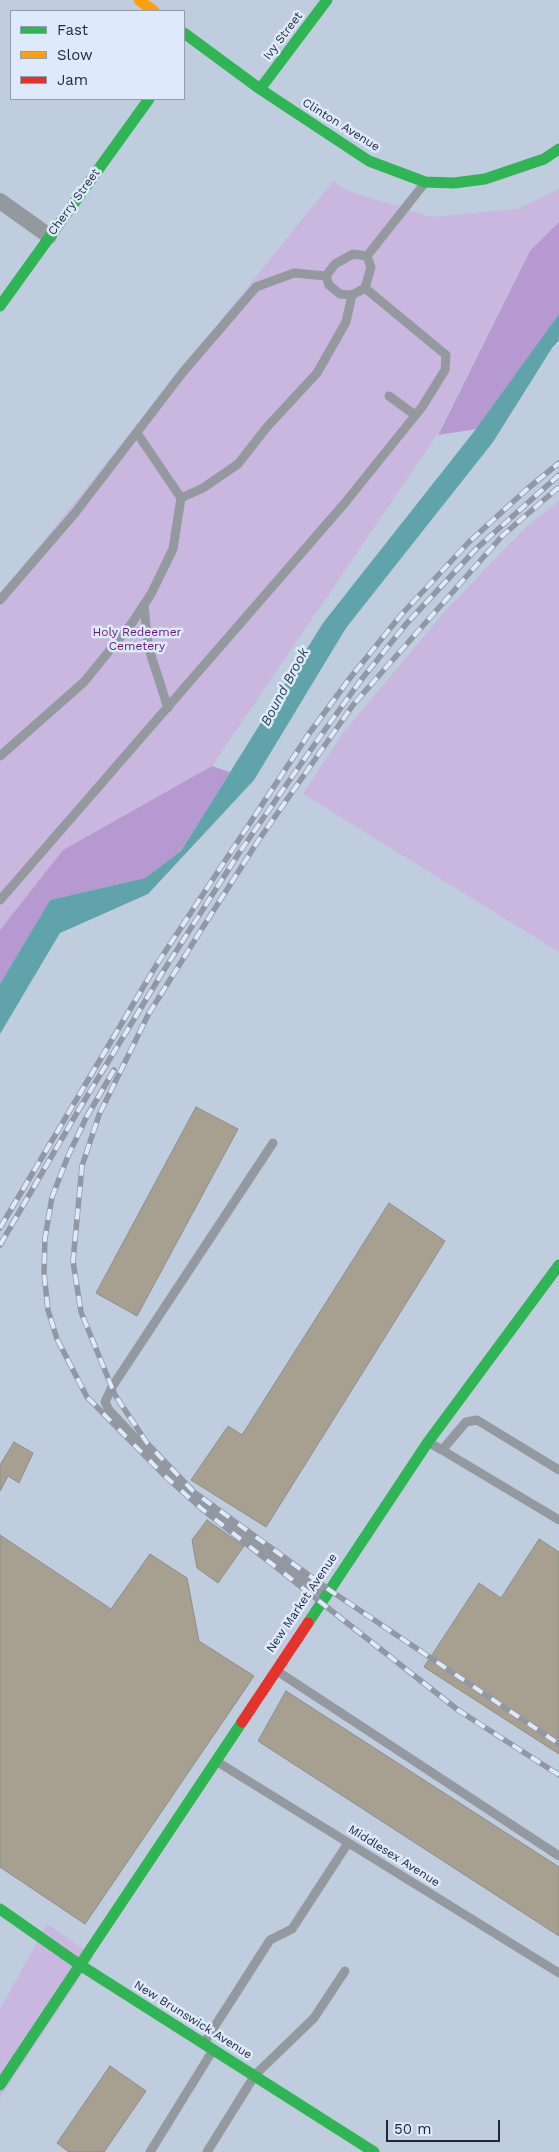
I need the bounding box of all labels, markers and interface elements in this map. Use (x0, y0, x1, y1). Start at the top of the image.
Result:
street label: Ivy Street (260, 9, 306, 63)
legend (10, 10, 185, 100)
text: Fast (57, 21, 88, 39)
text: Slow (57, 46, 93, 64)
text: Jam (57, 71, 88, 89)
street label: Clinton Avenue (300, 95, 382, 155)
street label: Cherry Street (45, 166, 103, 238)
park label: Holy Redeemer Cemetery (93, 625, 181, 653)
water label: Bound Brook (257, 645, 313, 729)
street label: New Market Avenue (263, 1551, 341, 1655)
street label: Middlesex Avenue (346, 1822, 442, 1890)
street label: New Brunswick Avenue (131, 1978, 255, 2062)
scale bar (389, 2110, 503, 2142)
text: 50 m (394, 2120, 431, 2138)

